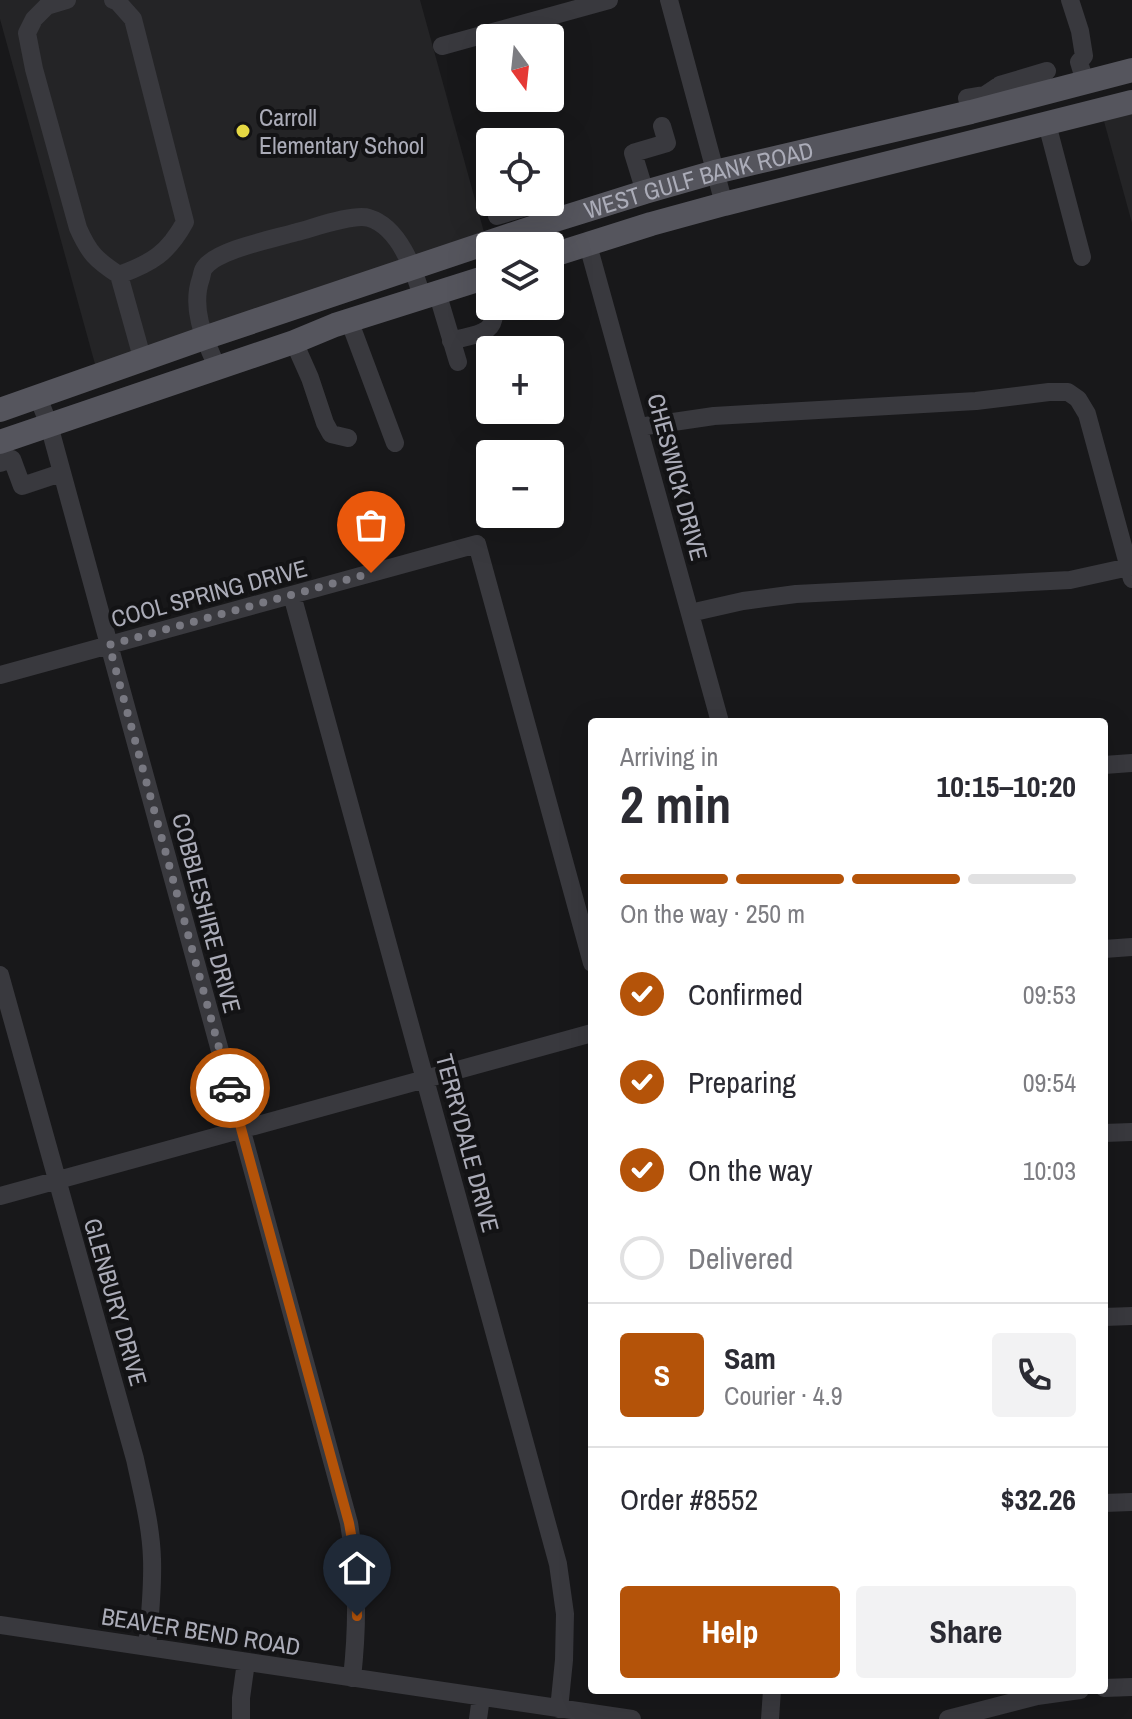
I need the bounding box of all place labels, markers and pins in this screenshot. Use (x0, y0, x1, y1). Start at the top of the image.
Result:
place label: Carroll Elementary School (259, 101, 424, 161)
marker: Carroll Elementary School (234, 122, 252, 140)
pin (337, 491, 405, 573)
pin (323, 1534, 391, 1616)

